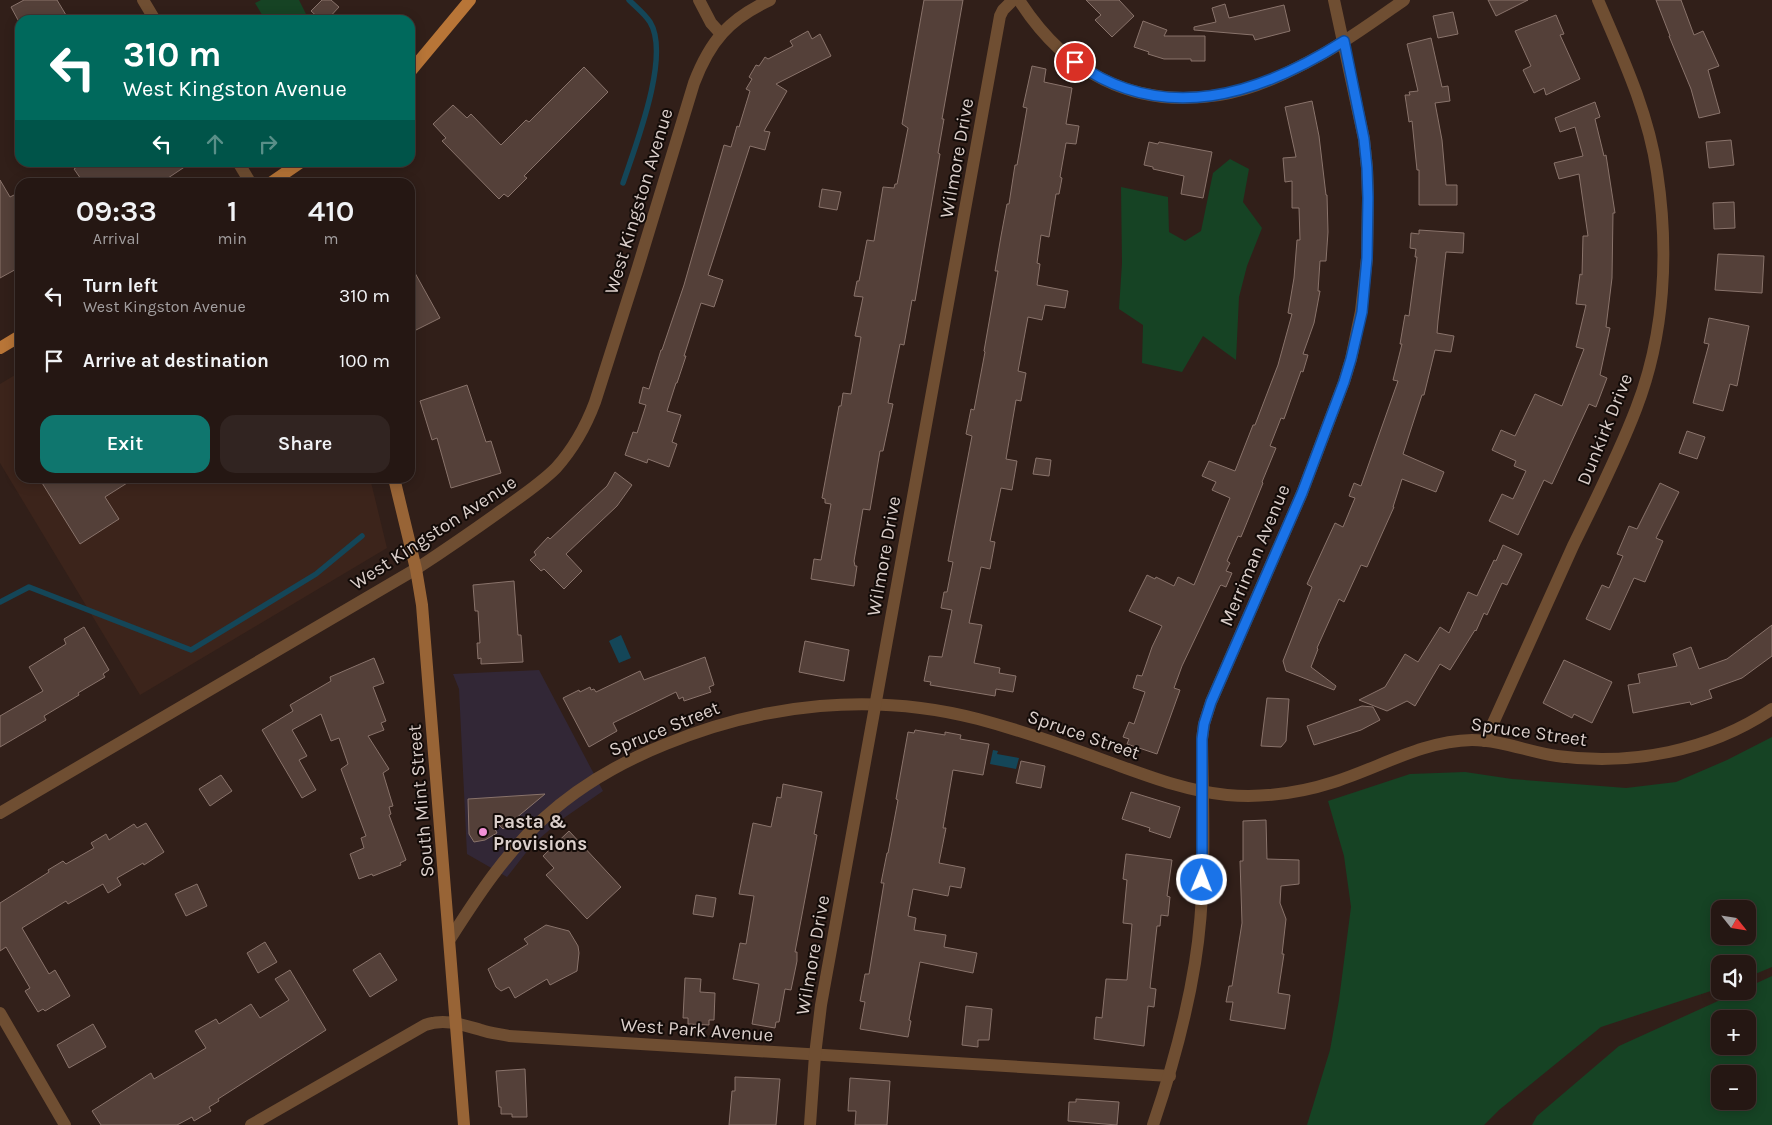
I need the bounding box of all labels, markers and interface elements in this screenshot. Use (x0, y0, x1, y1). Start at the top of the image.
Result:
text: 310 m (123, 34, 221, 75)
icon: left (40, 35, 105, 100)
pin (1054, 41, 1096, 83)
icon: arrive (1061, 48, 1089, 76)
text: West Kingston Avenue (123, 76, 347, 102)
street label: Wilmore Drive (936, 96, 978, 220)
street label: West Kingston Avenue (600, 106, 678, 297)
icon: left (148, 130, 176, 158)
icon: ahead (201, 130, 229, 158)
icon: right (254, 130, 282, 158)
text: 09:33 (76, 193, 157, 229)
text: 1 (227, 193, 238, 229)
text: 410 (308, 193, 354, 229)
text: Arrival (93, 229, 140, 248)
text: min (218, 229, 247, 248)
text: m (323, 229, 338, 248)
text: Turn left (83, 275, 158, 297)
icon: left (40, 282, 68, 310)
text: 310 m (339, 285, 390, 307)
text: West Kingston Avenue (83, 297, 246, 316)
icon: arrive (40, 347, 68, 375)
text: Arrive at destination (83, 350, 269, 372)
text: 100 m (339, 350, 390, 372)
street label: Dunkirk Drive (1573, 370, 1637, 488)
button: Exit (40, 415, 210, 473)
button: Share (220, 415, 390, 473)
street label: West Kingston Avenue (347, 471, 521, 595)
street label: Merriman Avenue (1215, 481, 1295, 630)
street label: Wilmore Drive (863, 494, 905, 618)
street label: Spruce Street (606, 697, 723, 761)
street label: Spruce Street (1025, 705, 1143, 764)
street label: Spruce Street (1469, 713, 1588, 751)
street label: South Mint Street (403, 723, 439, 878)
place label: Pasta & Provisions (493, 811, 587, 855)
marker: Pasta & Provisions (477, 826, 489, 838)
position arrow (1175, 853, 1227, 905)
street label: Wilmore Drive (792, 893, 834, 1017)
north arrow (1711, 900, 1756, 945)
map controls (1711, 900, 1756, 1110)
button: sound (1711, 955, 1756, 1000)
button: + (1711, 1010, 1756, 1055)
street label: West Park Avenue (620, 1014, 774, 1046)
button: − (1711, 1065, 1756, 1110)

